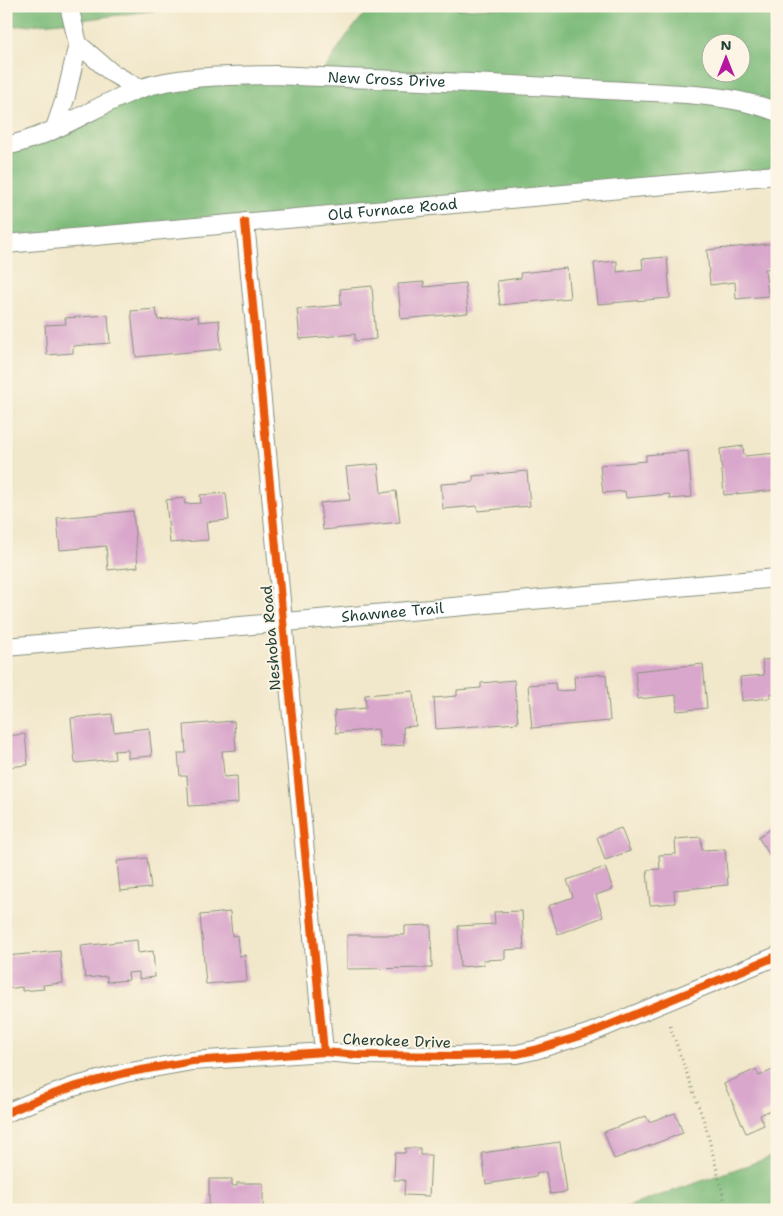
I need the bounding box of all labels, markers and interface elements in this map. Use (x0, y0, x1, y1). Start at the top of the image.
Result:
north arrow (700, 32, 750, 82)
text: N (720, 36, 732, 54)
street label: New Cross Drive (327, 67, 446, 92)
street label: Old Furnace Road (327, 194, 459, 225)
street label: Neshoba Road (256, 584, 286, 692)
street label: Shawnee Trail (340, 598, 445, 627)
street label: Cherokee Drive (342, 1029, 452, 1053)

